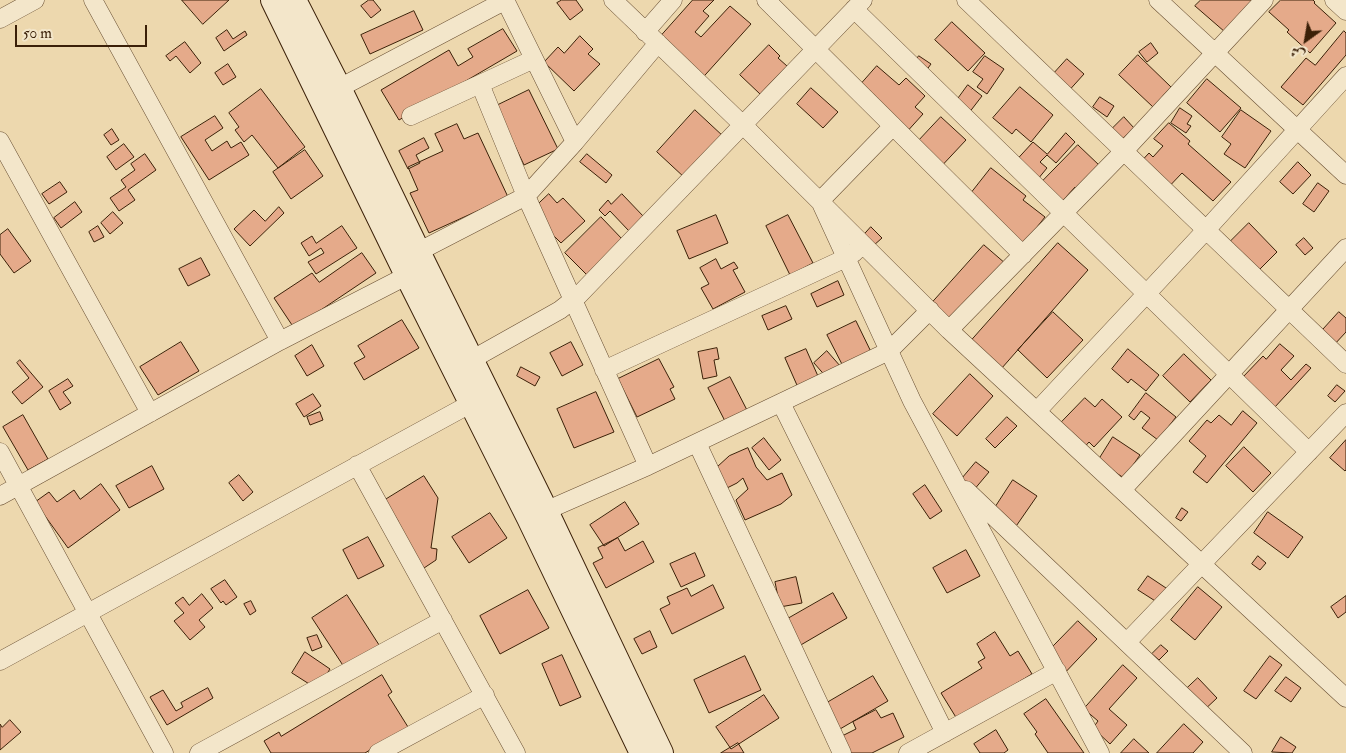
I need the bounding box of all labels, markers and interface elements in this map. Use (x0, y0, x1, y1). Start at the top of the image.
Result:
scale bar (18, 15, 150, 47)
north arrow (1281, 15, 1331, 65)
text: 50 m (23, 24, 52, 43)
text: ش (1287, 42, 1308, 64)

